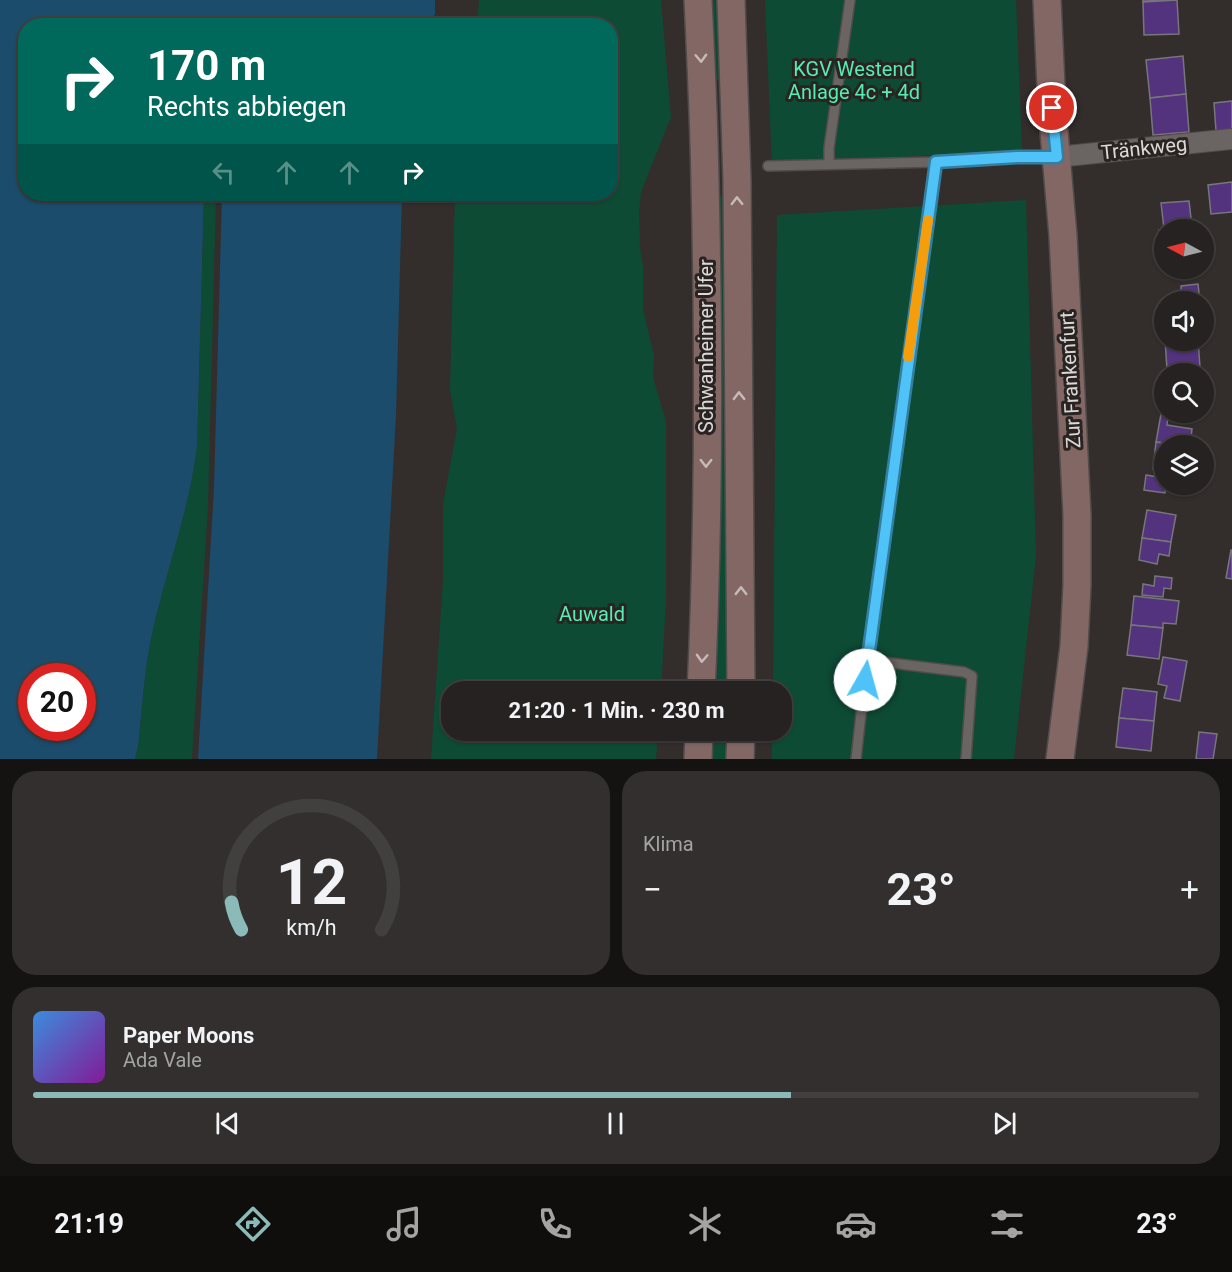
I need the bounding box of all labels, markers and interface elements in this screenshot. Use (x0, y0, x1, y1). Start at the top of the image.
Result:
text: 170 m (147, 41, 266, 90)
icon: right (48, 42, 126, 120)
one-way arrow (694, 54, 707, 63)
park label: KGV Westend Anlage 4c + 4d (788, 57, 920, 104)
pin (1026, 82, 1077, 133)
text: Rechts abbiegen (147, 91, 347, 123)
icon: arrive (1035, 91, 1068, 124)
street label: Tränkweg (1100, 132, 1188, 164)
icon: left (207, 156, 240, 189)
icon: ahead (270, 156, 303, 189)
icon: ahead (333, 156, 366, 189)
icon: right (396, 156, 429, 189)
one-way arrow (731, 197, 744, 206)
north arrow (1154, 219, 1214, 279)
map controls (1154, 219, 1214, 495)
street label: Schwanheimer Ufer (694, 259, 718, 433)
button: sound (1154, 291, 1214, 351)
street label: Zur Frankenfurt (1054, 311, 1086, 449)
button: search (1154, 363, 1214, 423)
one-way arrow (733, 392, 745, 401)
button: layers (1154, 435, 1214, 495)
one-way arrow (700, 459, 712, 468)
one-way arrow (735, 587, 747, 596)
park label: Auwald (559, 602, 625, 626)
position arrow (833, 648, 897, 712)
one-way arrow (696, 654, 709, 663)
speed limit sign: 20 (18, 663, 96, 741)
text: 21:20 · 1 Min. · 230 m (508, 698, 725, 723)
text: Klima (643, 832, 694, 856)
text: 12 (275, 846, 347, 919)
text: 23° (886, 863, 956, 916)
text: − (643, 870, 662, 909)
text: + (1180, 870, 1199, 909)
text: km/h (286, 915, 336, 940)
text: Paper Moons (123, 1023, 254, 1048)
text: Ada Vale (123, 1048, 202, 1072)
icon: previous (211, 1107, 244, 1140)
icon: pause (599, 1107, 632, 1140)
icon: next (988, 1107, 1021, 1140)
icon: directions (232, 1203, 274, 1245)
icon: music (383, 1203, 425, 1245)
icon: phone (534, 1203, 576, 1245)
icon: climate (684, 1203, 726, 1245)
icon: car (835, 1203, 877, 1245)
icon: filters (986, 1203, 1028, 1245)
text: 21:19 (54, 1208, 124, 1240)
text: 23° (1136, 1208, 1178, 1240)

